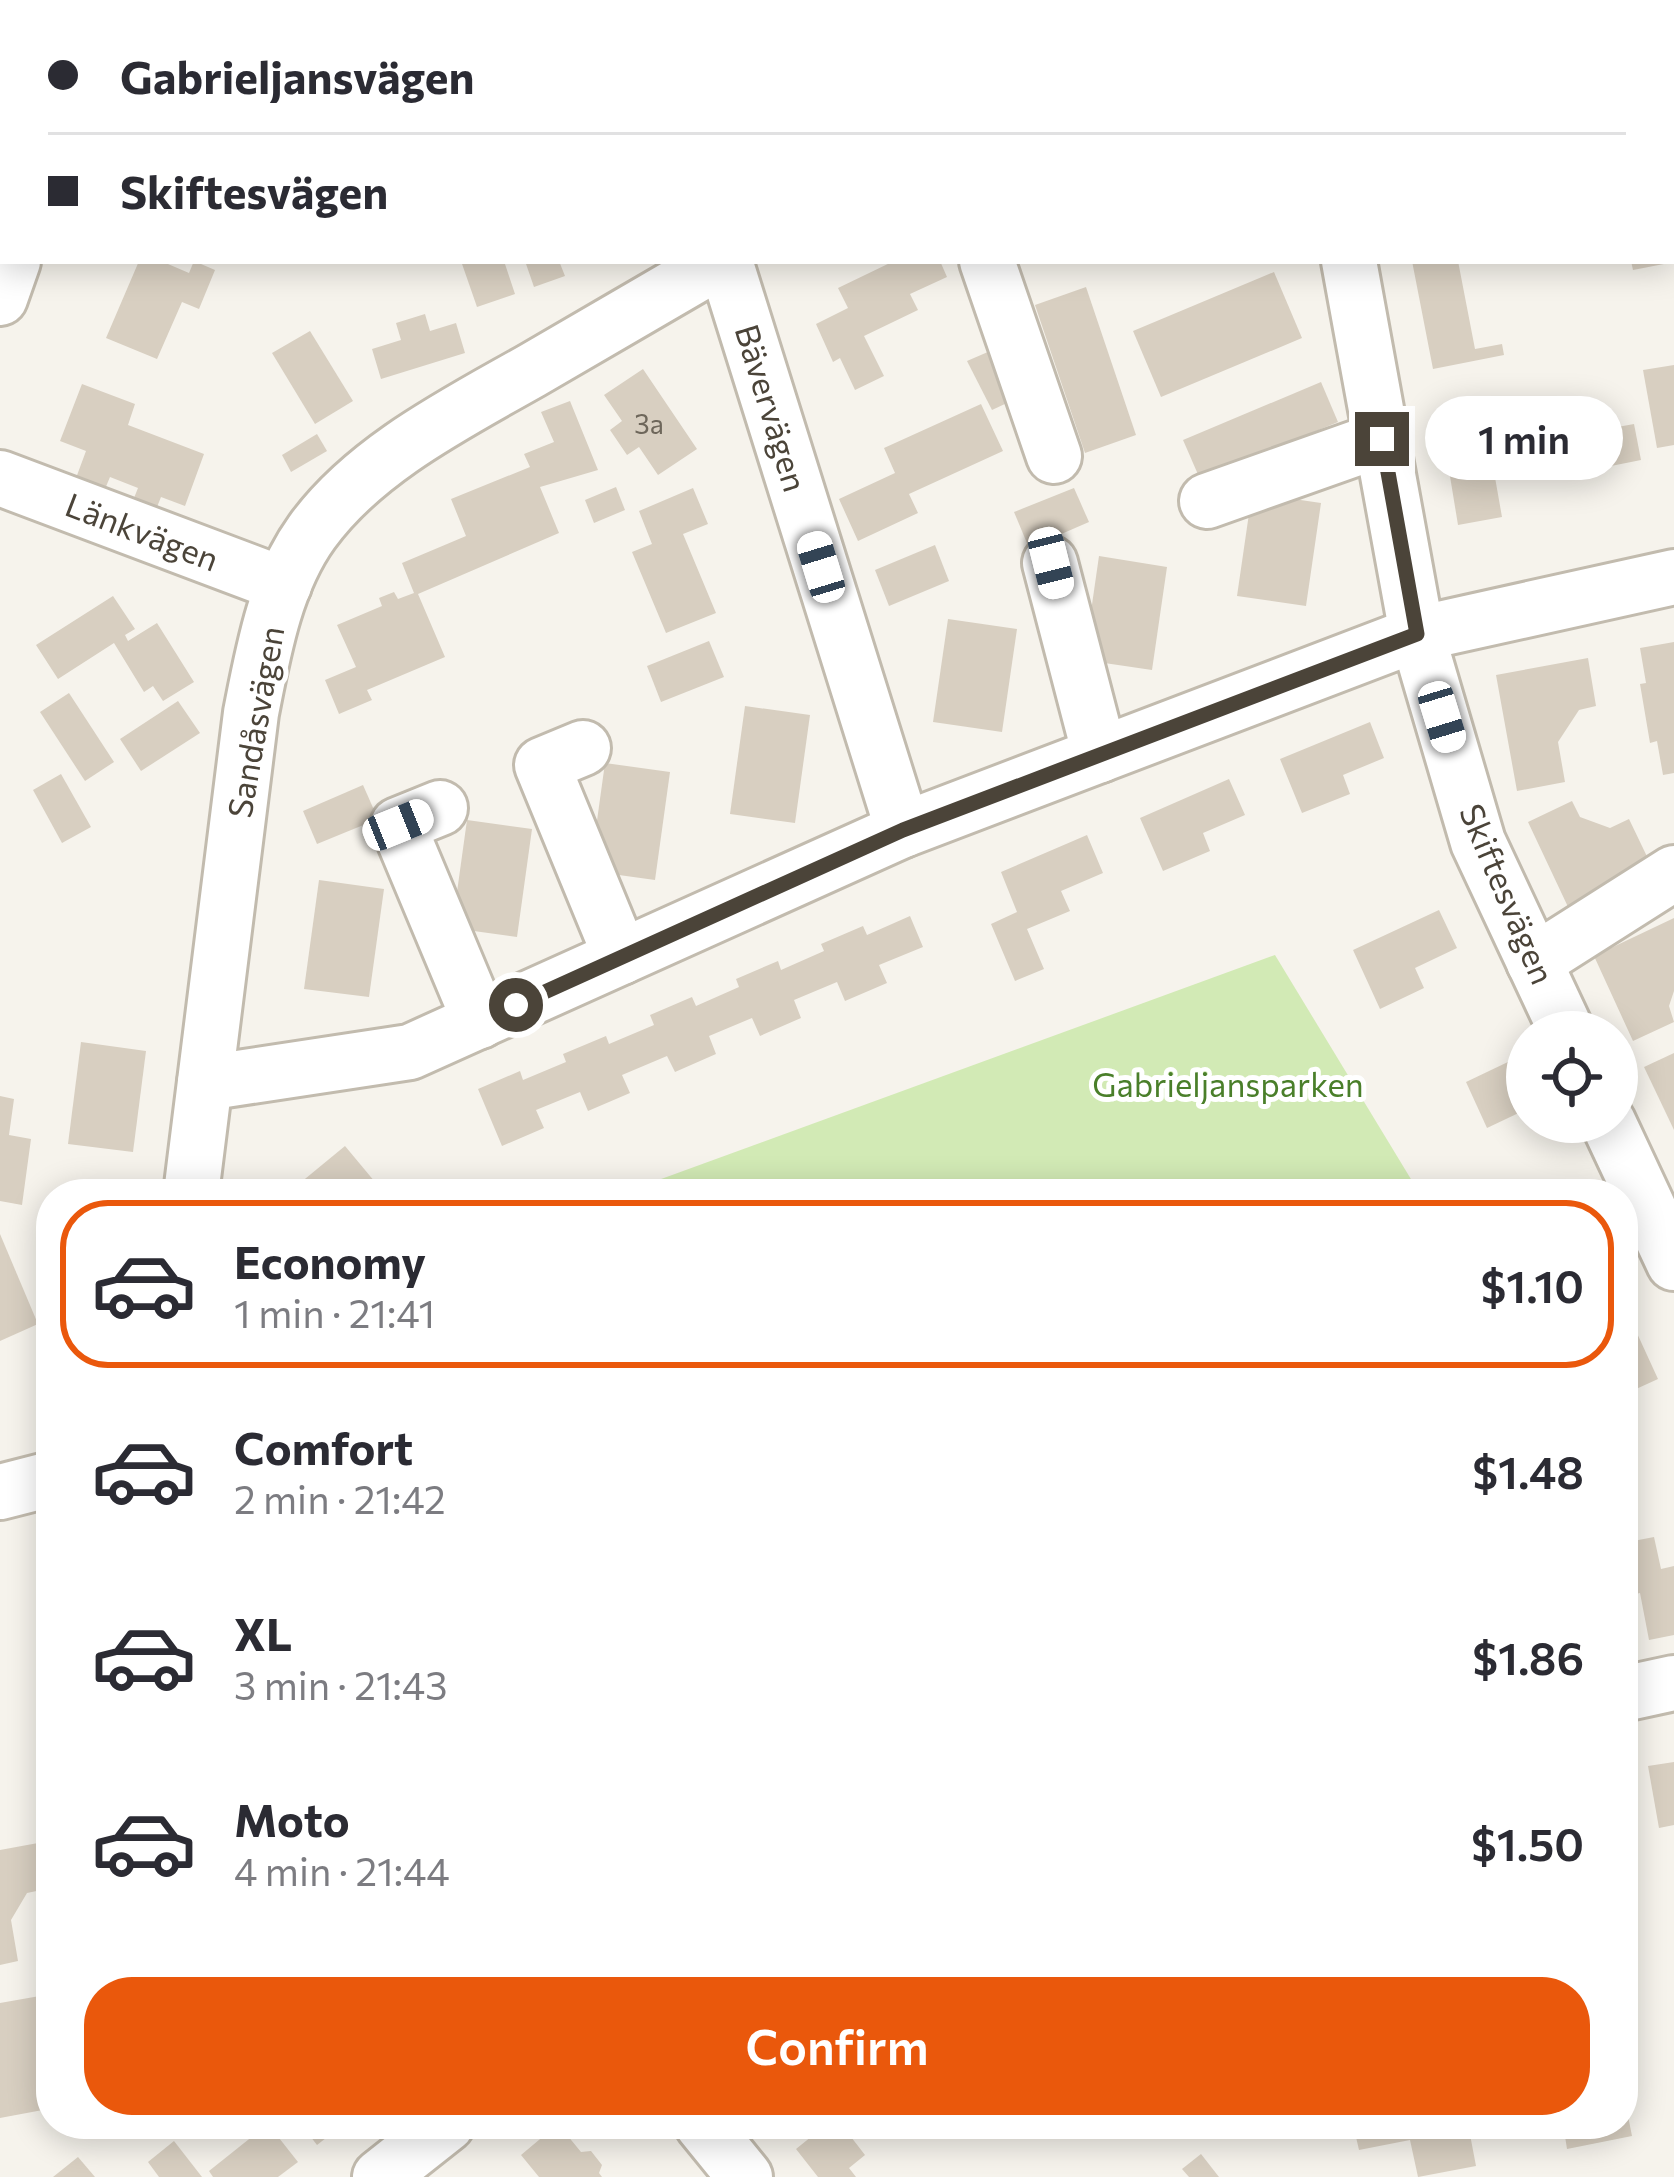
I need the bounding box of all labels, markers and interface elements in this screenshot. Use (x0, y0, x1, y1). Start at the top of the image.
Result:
text: Gabrieljansvägen (120, 48, 474, 103)
text: Skiftesvägen (120, 163, 388, 218)
street label: Bävervägen (728, 319, 817, 496)
callout: 1 min (1424, 397, 1622, 481)
house number: 3a (634, 407, 664, 440)
route end (1355, 412, 1409, 466)
text: 1 min (1478, 414, 1570, 462)
street label: Länkvägen (60, 483, 225, 578)
car (1025, 524, 1077, 602)
car (793, 527, 849, 607)
street label: Sandåsvägen (217, 623, 292, 821)
car (1414, 677, 1470, 757)
car (358, 795, 438, 855)
street label: Skiftesvägen (1452, 797, 1565, 990)
route start (489, 978, 543, 1032)
map controls (1506, 1011, 1638, 1143)
button: locate (1506, 1011, 1638, 1143)
park label: Gabrieljansparken (1092, 1063, 1364, 1104)
icon: car (90, 1230, 198, 1338)
text: Economy (234, 1233, 426, 1288)
text: $1.10 (1481, 1257, 1584, 1312)
text: 1 min · 21:41 (234, 1288, 435, 1336)
icon: car (90, 1416, 198, 1524)
text: Comfort (234, 1419, 413, 1474)
text: $1.48 (1472, 1443, 1584, 1498)
text: 2 min · 21:42 (234, 1474, 446, 1522)
icon: car (90, 1602, 198, 1710)
text: XL (234, 1605, 292, 1660)
text: $1.86 (1472, 1629, 1584, 1684)
text: 3 min · 21:43 (234, 1660, 447, 1708)
icon: car (90, 1788, 198, 1896)
text: Moto (234, 1791, 350, 1846)
text: $1.50 (1471, 1815, 1584, 1870)
text: 4 min · 21:44 (234, 1846, 450, 1894)
button: Confirm (84, 1977, 1590, 2115)

